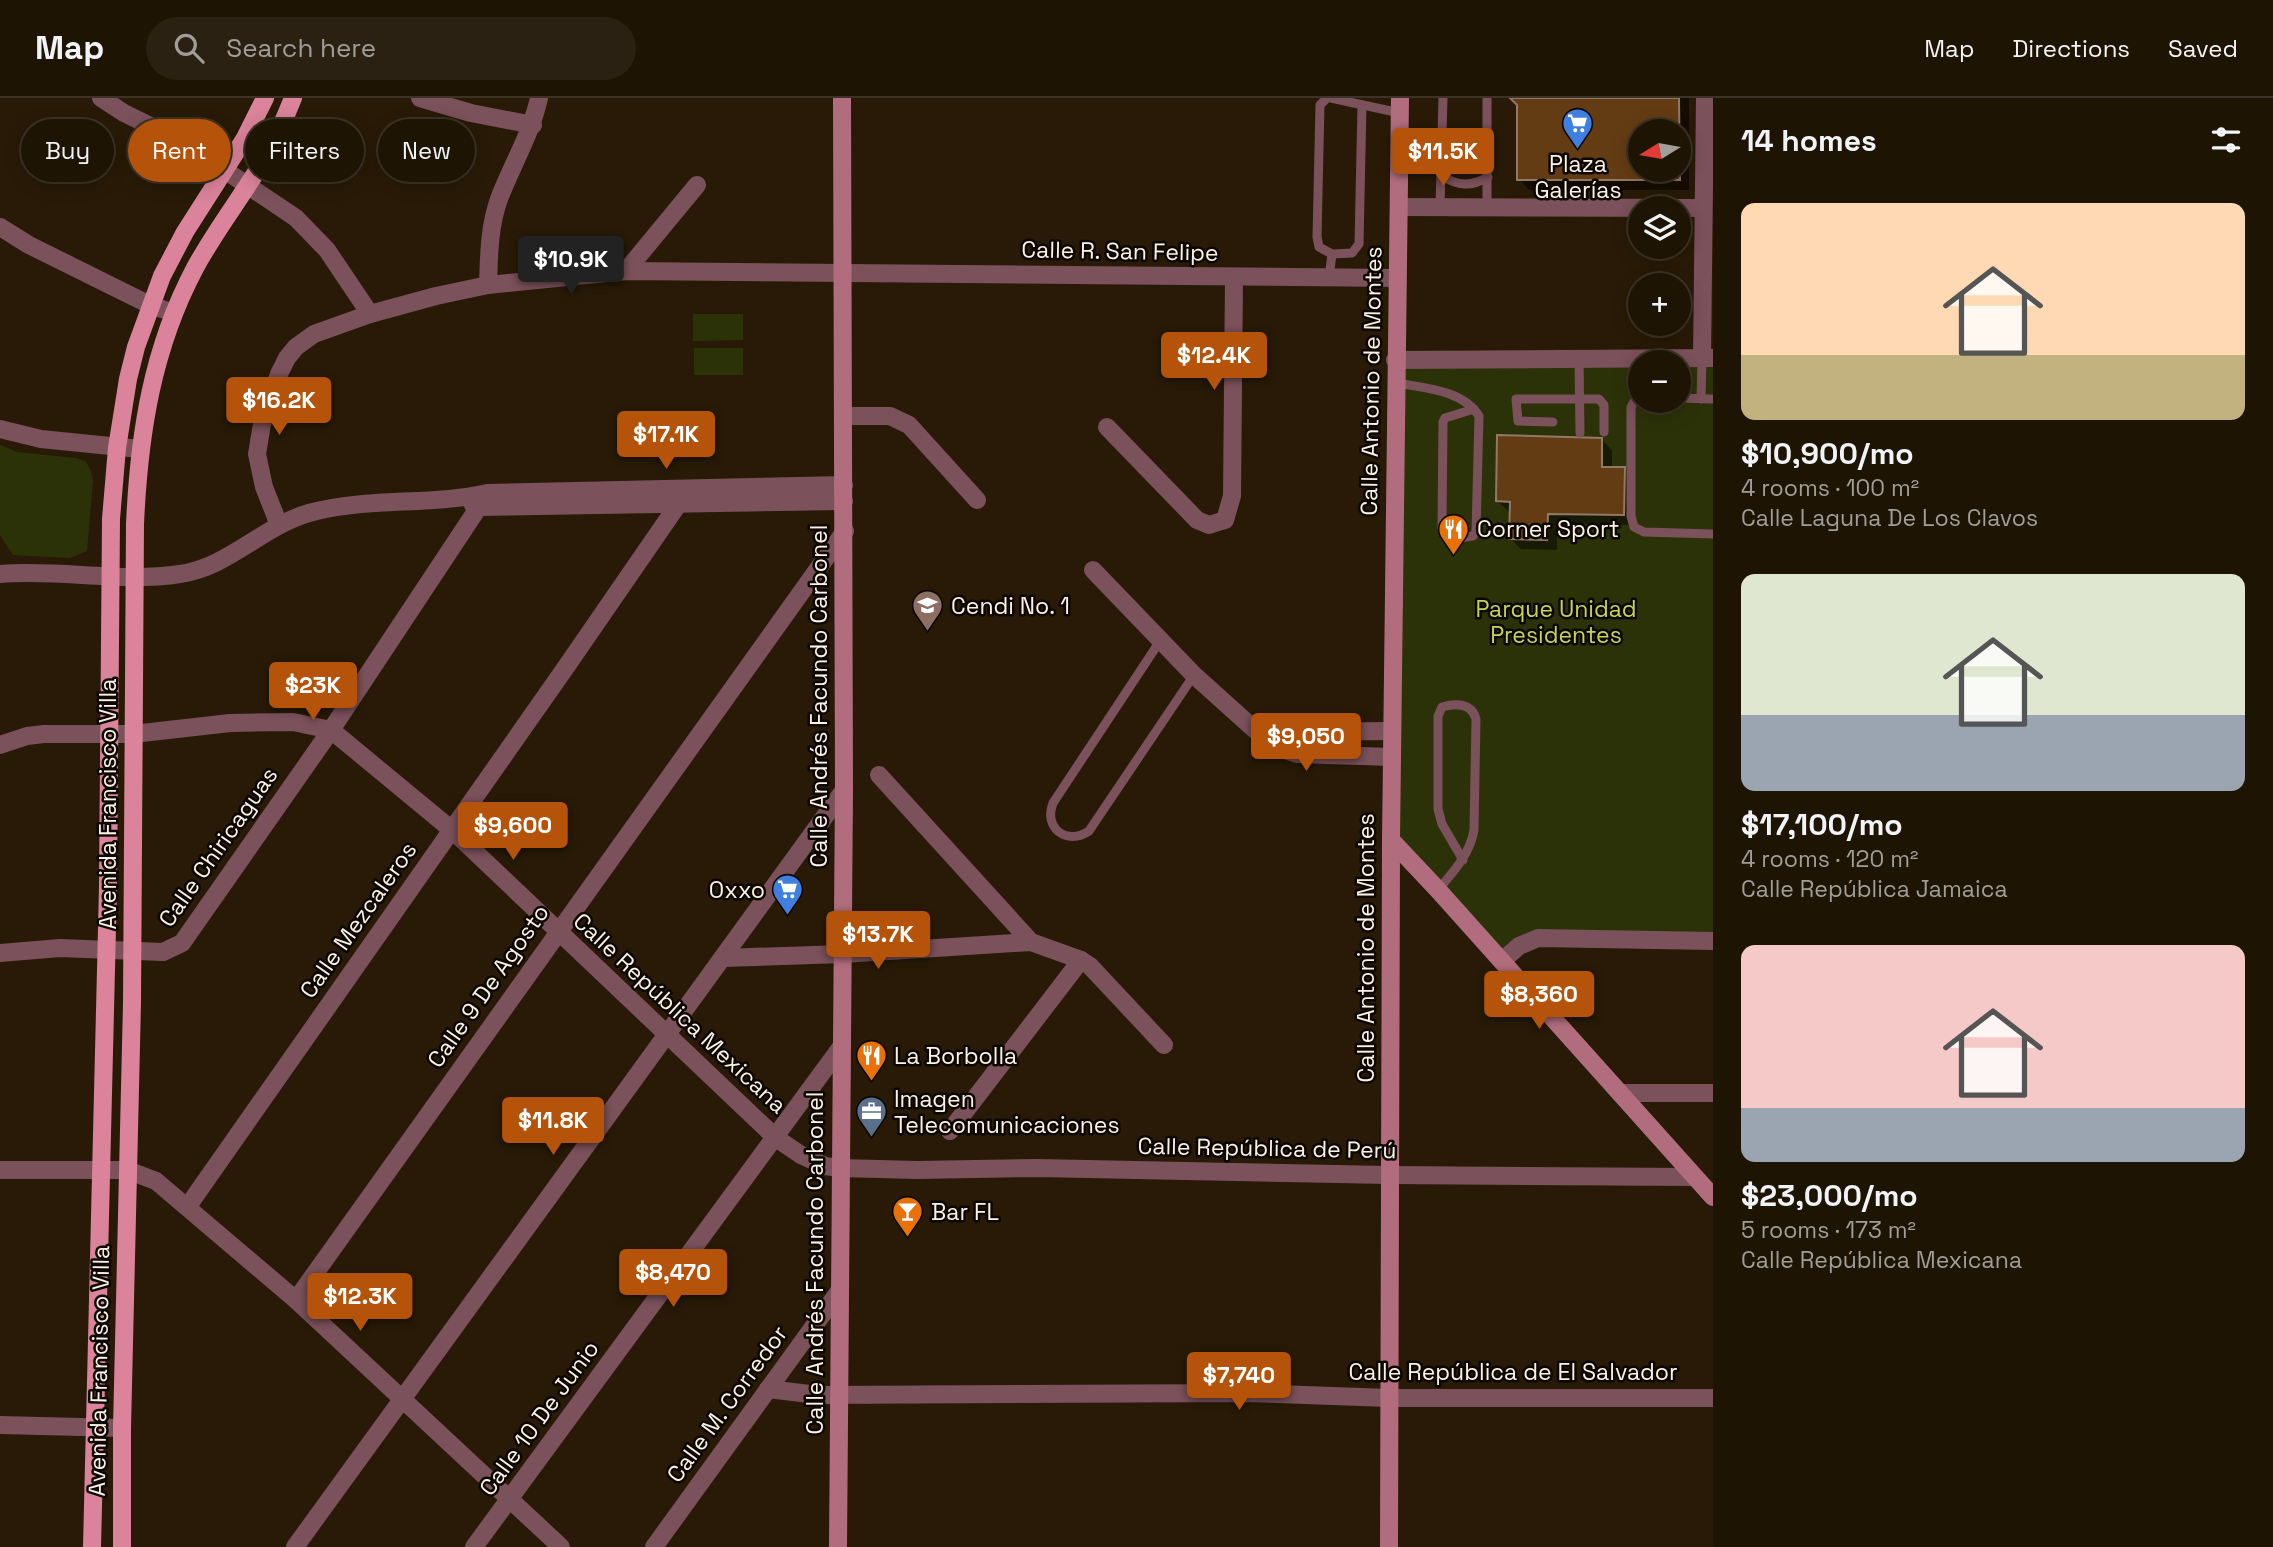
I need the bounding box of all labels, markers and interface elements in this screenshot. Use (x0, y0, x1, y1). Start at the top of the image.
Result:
search box (146, 17, 636, 80)
text: Map (35, 27, 104, 69)
icon: search (170, 29, 208, 67)
text: Search here (226, 31, 376, 65)
text: Map (1924, 33, 1974, 64)
text: Directions (2012, 33, 2130, 64)
text: Saved (2168, 33, 2238, 64)
supermarket icon: Plaza Galerías (1561, 106, 1595, 150)
chip: Buy (21, 119, 114, 182)
chip: Rent (128, 119, 231, 182)
chip: Filters (245, 119, 364, 182)
chip: New (378, 119, 475, 182)
north arrow (1628, 119, 1690, 182)
map controls (1628, 119, 1691, 413)
text: 14 homes (1741, 121, 1877, 160)
icon: filters (2207, 121, 2245, 159)
pin: $11.5K (1386, 129, 1500, 188)
text: $11.5K (1408, 136, 1478, 166)
place label: Plaza Galerías (1534, 149, 1622, 205)
button: layers (1628, 196, 1691, 259)
street label: Calle R. San Felipe (1021, 234, 1219, 268)
pin: $10.9K (514, 236, 628, 296)
text: $10.9K (534, 244, 608, 274)
street label: Calle Antonio de Montes (1354, 246, 1388, 516)
icon: home (1930, 248, 2056, 374)
button: + (1628, 273, 1691, 336)
pin: $12.4K (1157, 332, 1271, 392)
text: $12.4K (1177, 340, 1251, 370)
button: − (1628, 350, 1691, 413)
pin: $16.2K (222, 378, 336, 437)
text: $16.2K (242, 385, 316, 415)
pin: $17.1K (609, 412, 723, 471)
text: $17.1K (633, 419, 699, 449)
text: $10,900/mo (1741, 434, 1914, 473)
text: 4 rooms · 100 m² (1741, 473, 1919, 503)
text: Calle Laguna De Los Clavos (1741, 503, 2038, 533)
restaurant icon: Corner Sport (1437, 512, 1471, 556)
place label: Corner Sport (1477, 514, 1619, 544)
street label: Calle Andrés Facundo Carbonel (804, 525, 834, 867)
school or university icon: Cendi No. 1 (911, 589, 945, 633)
place label: Cendi No. 1 (951, 591, 1070, 621)
park label: Parque Unidad Presidentes (1475, 594, 1637, 650)
icon: home (1930, 619, 2056, 745)
pin: $23K (272, 662, 354, 722)
text: $23K (285, 670, 341, 700)
street label: Avenida Francisco Villa (93, 679, 123, 929)
pin: $9,050 (1249, 714, 1363, 773)
text: $9,050 (1267, 721, 1345, 751)
street label: Calle Chiricaguas (152, 761, 284, 933)
pin: $9,600 (456, 802, 570, 862)
text: $17,100/mo (1741, 805, 1903, 844)
text: $9,600 (474, 810, 552, 840)
street label: Calle Antonio de Montes (1351, 813, 1381, 1083)
street label: Calle Mezcaleros (293, 836, 423, 1004)
text: 4 rooms · 120 m² (1741, 844, 1918, 874)
supermarket icon: Oxxo (771, 873, 805, 917)
text: Calle República Jamaica (1741, 874, 2008, 904)
place label: Oxxo (709, 875, 765, 905)
street label: Calle 9 De Agosto (420, 898, 556, 1074)
street label: Calle República Mexicana (567, 906, 793, 1120)
pin: $13.7K (821, 912, 935, 971)
text: $13.7K (842, 919, 914, 949)
pin: $8,360 (1482, 972, 1596, 1031)
text: $8,360 (1500, 979, 1578, 1009)
icon: home (1930, 990, 2056, 1116)
restaurant icon: La Borbolla (854, 1039, 888, 1083)
place label: La Borbolla (894, 1041, 1017, 1071)
place label: Imagen Telecomunicaciones (894, 1084, 1120, 1140)
street label: Calle Andrés Facundo Carbonel (800, 1092, 830, 1434)
office icon: Imagen Telecomunicaciones (854, 1095, 888, 1139)
pin: $11.8K (496, 1098, 610, 1157)
text: $11.8K (518, 1105, 588, 1135)
street label: Calle República de Perú (1137, 1131, 1397, 1165)
text: $23,000/mo (1741, 1176, 1918, 1215)
bar icon: Bar FL (891, 1195, 925, 1239)
place label: Bar FL (931, 1197, 999, 1227)
text: 5 rooms · 173 m² (1741, 1215, 1916, 1245)
street label: Avenida Francisco Villa (82, 1245, 116, 1497)
text: Calle República Mexicana (1741, 1245, 2022, 1275)
pin: $8,470 (616, 1250, 730, 1309)
text: $8,470 (635, 1257, 711, 1287)
pin: $12.3K (303, 1274, 417, 1333)
text: $12.3K (323, 1281, 397, 1311)
street label: Calle M. Corredor (660, 1320, 794, 1488)
street label: Calle 10 De Junio (473, 1334, 605, 1502)
pin: $7,740 (1182, 1352, 1296, 1412)
street label: Calle República de El Salvador (1348, 1357, 1678, 1387)
text: $7,740 (1203, 1360, 1275, 1390)

